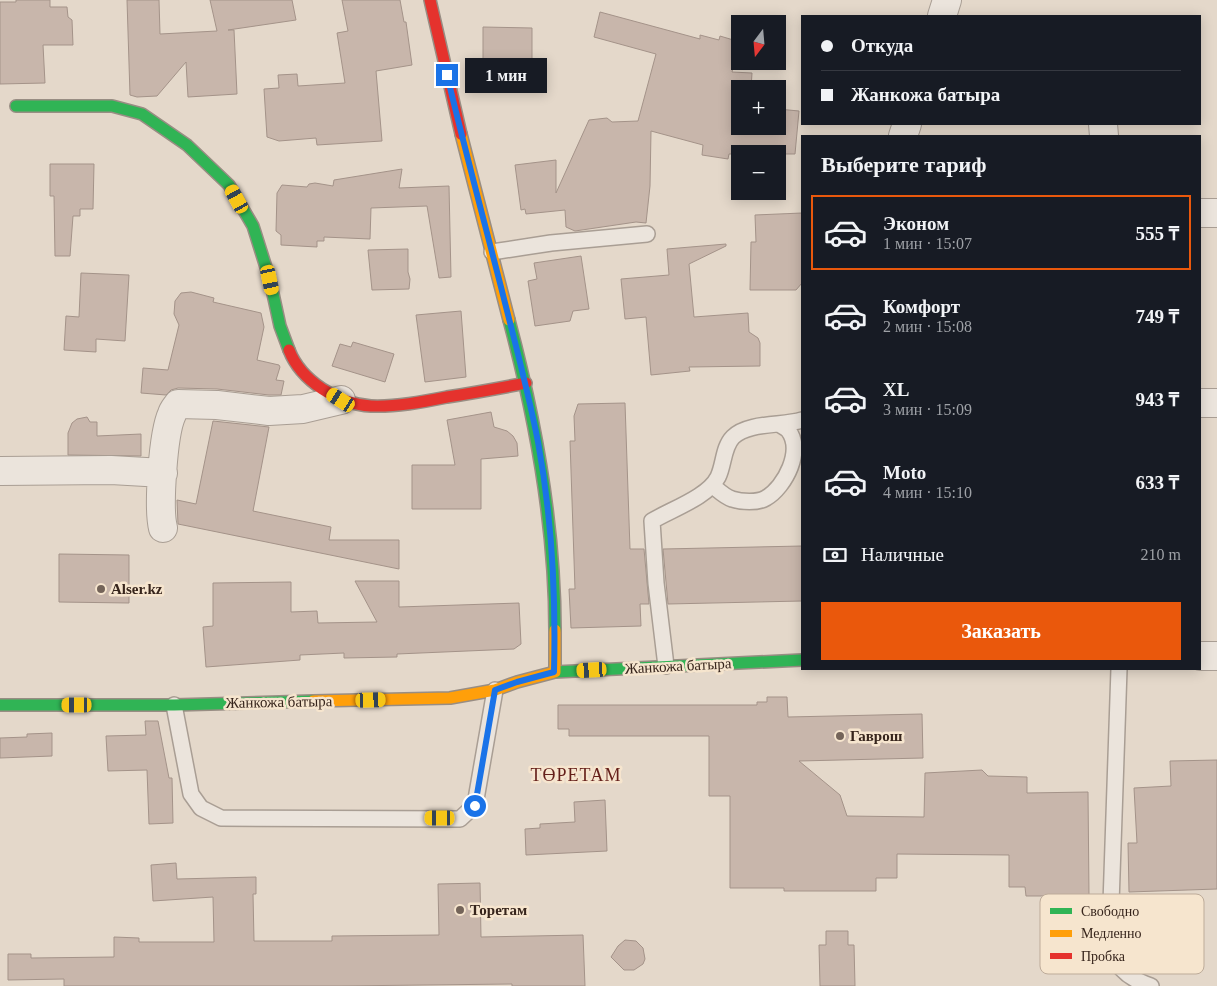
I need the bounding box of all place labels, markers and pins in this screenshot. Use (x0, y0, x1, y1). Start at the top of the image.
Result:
place label: Alser.kz (111, 581, 163, 597)
marker: Alser.kz (95, 583, 107, 595)
place label: Гаврош (850, 728, 903, 744)
marker: Гаврош (834, 730, 846, 742)
place label: Торетам (470, 902, 527, 918)
marker: Торетам (454, 904, 466, 916)

